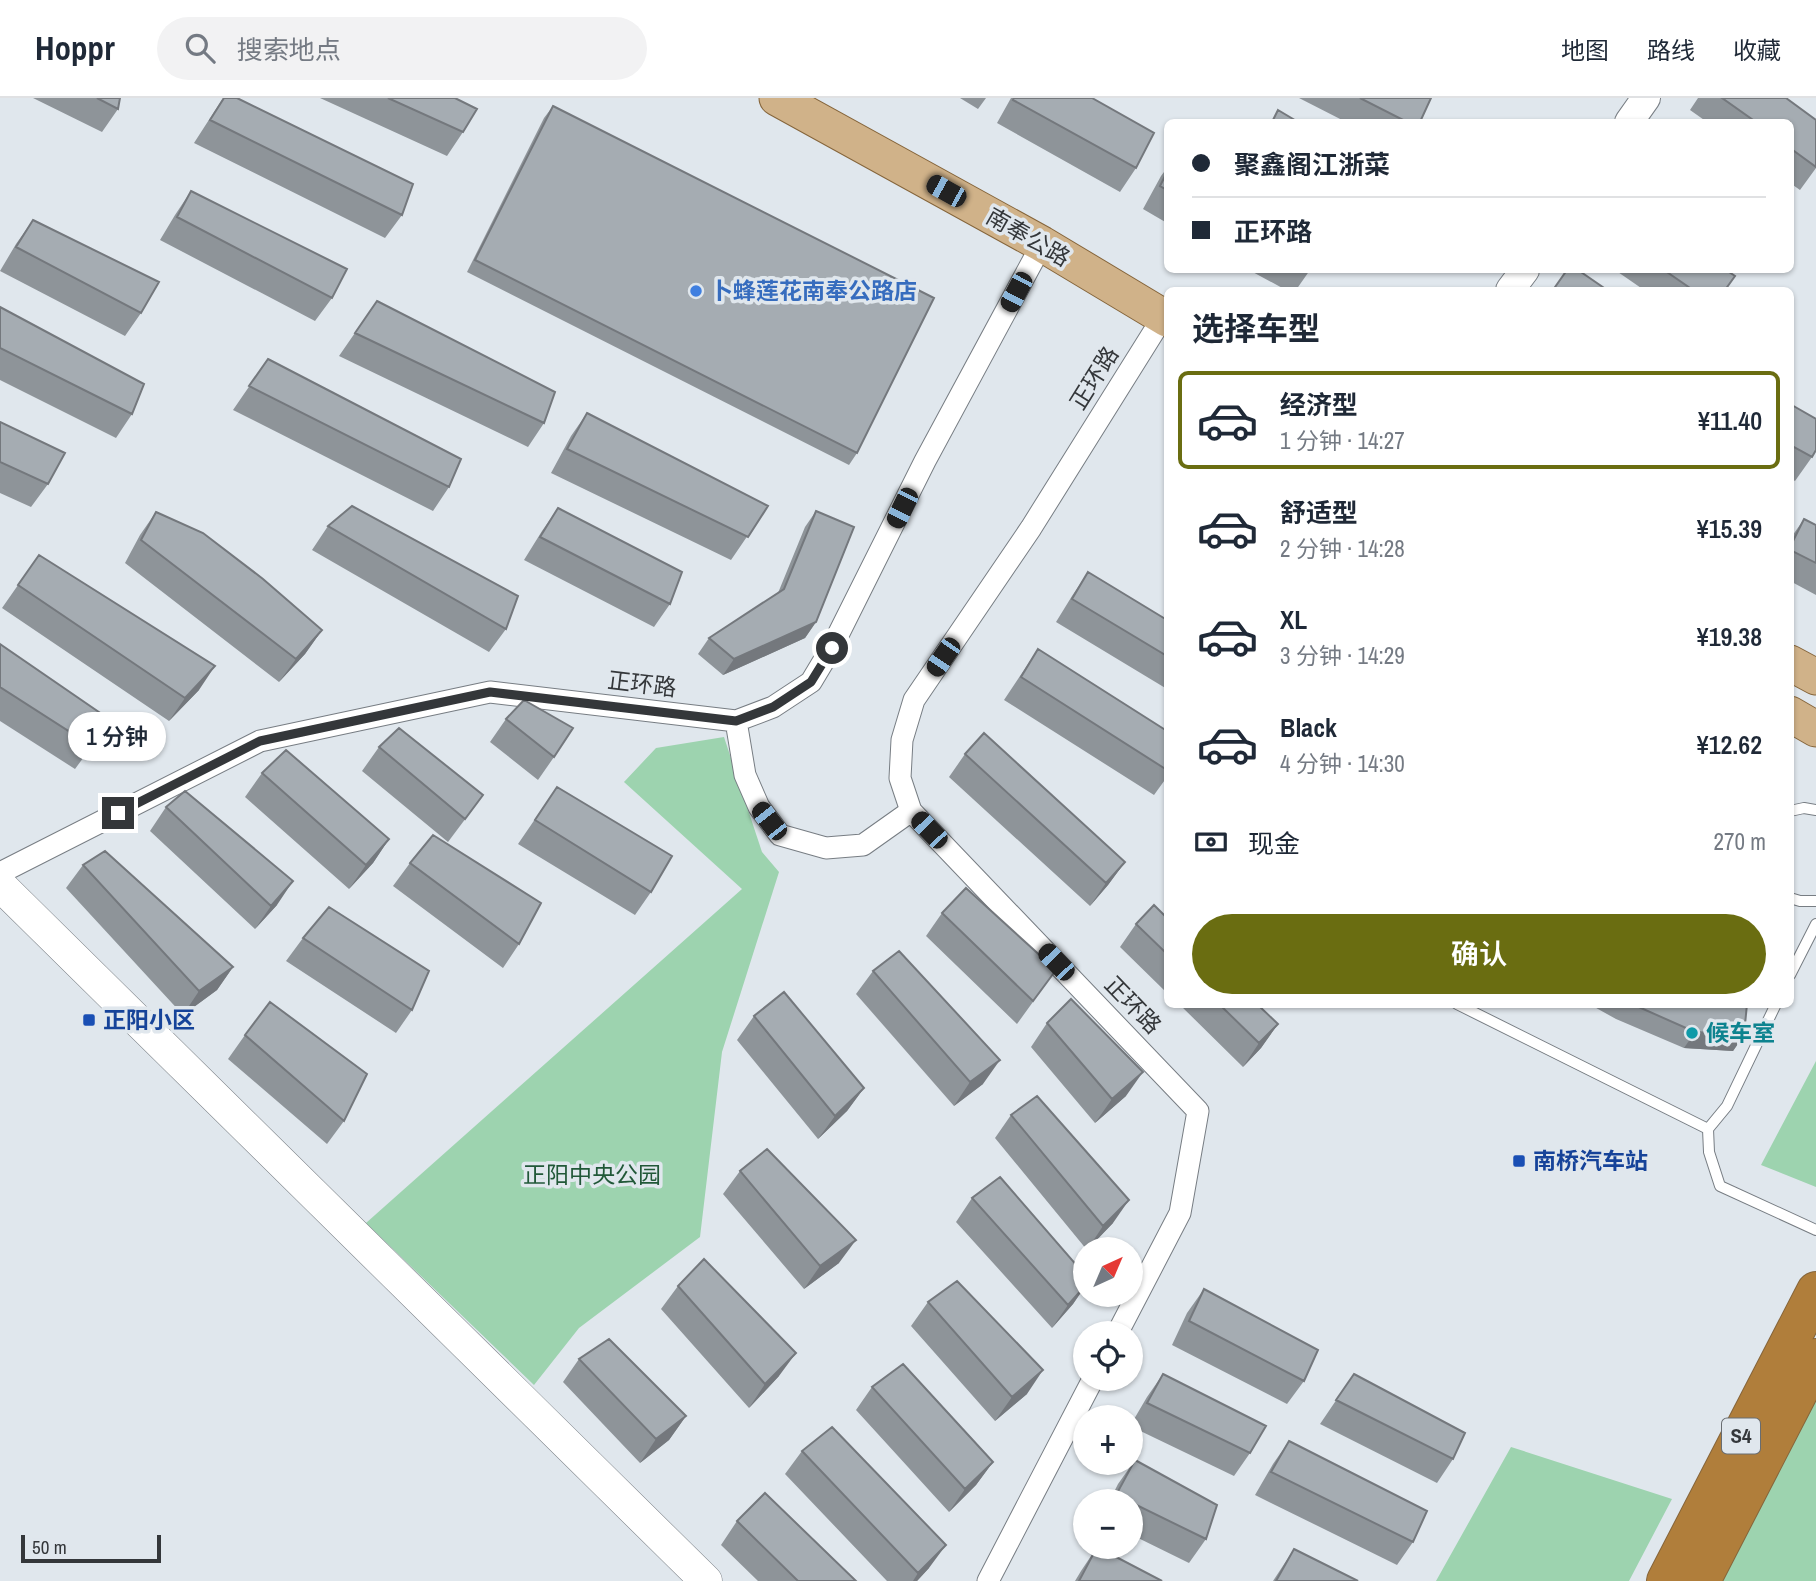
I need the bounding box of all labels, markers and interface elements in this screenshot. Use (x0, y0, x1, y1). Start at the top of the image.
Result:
search box (157, 17, 647, 80)
text: Hoppr (35, 26, 115, 70)
icon: search (181, 29, 219, 67)
text: 搜索地点 (237, 32, 341, 67)
text: 地图 (1561, 34, 1609, 66)
text: 路线 (1647, 34, 1695, 66)
text: 收藏 (1733, 34, 1781, 66)
text: 聚鑫阁江浙菜 (1234, 147, 1390, 182)
car (923, 172, 970, 210)
street label: 南奉公路 (981, 200, 1076, 273)
text: 正环路 (1234, 214, 1312, 249)
car (997, 269, 1036, 315)
place label: 卜蜂莲花南奉公路店 (710, 275, 917, 306)
marker: 卜蜂莲花南奉公路店 (688, 283, 704, 299)
text: 选择车型 (1192, 307, 1320, 350)
street label: 正环路 (1062, 340, 1125, 415)
text: 经济型 (1280, 387, 1358, 422)
icon: car (1196, 389, 1259, 452)
text: ¥11.40 (1698, 403, 1762, 438)
text: 1 分钟 · 14:27 (1280, 425, 1405, 456)
car (884, 485, 921, 531)
text: 舒适型 (1280, 495, 1358, 530)
icon: car (1196, 497, 1259, 560)
text: ¥15.39 (1697, 511, 1762, 546)
text: 2 分钟 · 14:28 (1280, 533, 1405, 564)
text: XL (1280, 602, 1307, 637)
icon: car (1196, 605, 1259, 668)
text: ¥19.38 (1697, 619, 1762, 654)
route start (816, 632, 848, 664)
car (923, 634, 964, 680)
text: 3 分钟 · 14:29 (1280, 640, 1405, 671)
street label: 正环路 (606, 664, 678, 703)
text: Black (1280, 710, 1337, 745)
callout: 1 分钟 (69, 712, 167, 760)
icon: car (1196, 713, 1259, 776)
text: 1 分钟 (86, 721, 148, 752)
text: ¥12.62 (1697, 727, 1762, 762)
text: 4 分钟 · 14:30 (1280, 748, 1405, 779)
route end (102, 797, 134, 829)
car (748, 798, 791, 844)
car (907, 808, 952, 852)
icon: cash (1192, 823, 1230, 861)
text: 现金 (1248, 826, 1300, 861)
text: 270 m (1714, 826, 1766, 857)
button: 确认 (1192, 914, 1766, 994)
car (1034, 940, 1079, 984)
street label: 正环路 (1098, 969, 1168, 1040)
place label: 正阳小区 (103, 1004, 195, 1035)
marker: 正阳小区 (81, 1012, 97, 1028)
place label: 候车室 (1706, 1017, 1775, 1048)
marker: 候车室 (1684, 1025, 1700, 1041)
place label: 南桥汽车站 (1533, 1145, 1648, 1176)
marker: 南桥汽车站 (1511, 1153, 1527, 1169)
park label: 正阳中央公园 (523, 1159, 661, 1190)
north arrow (1073, 1237, 1143, 1307)
map controls (1073, 1237, 1143, 1559)
button: locate (1073, 1321, 1143, 1391)
button: + (1073, 1405, 1143, 1475)
road number: S4 (1722, 1418, 1760, 1454)
button: − (1073, 1489, 1143, 1559)
scale bar (21, 1532, 161, 1564)
text: 50 m (32, 1534, 67, 1560)

